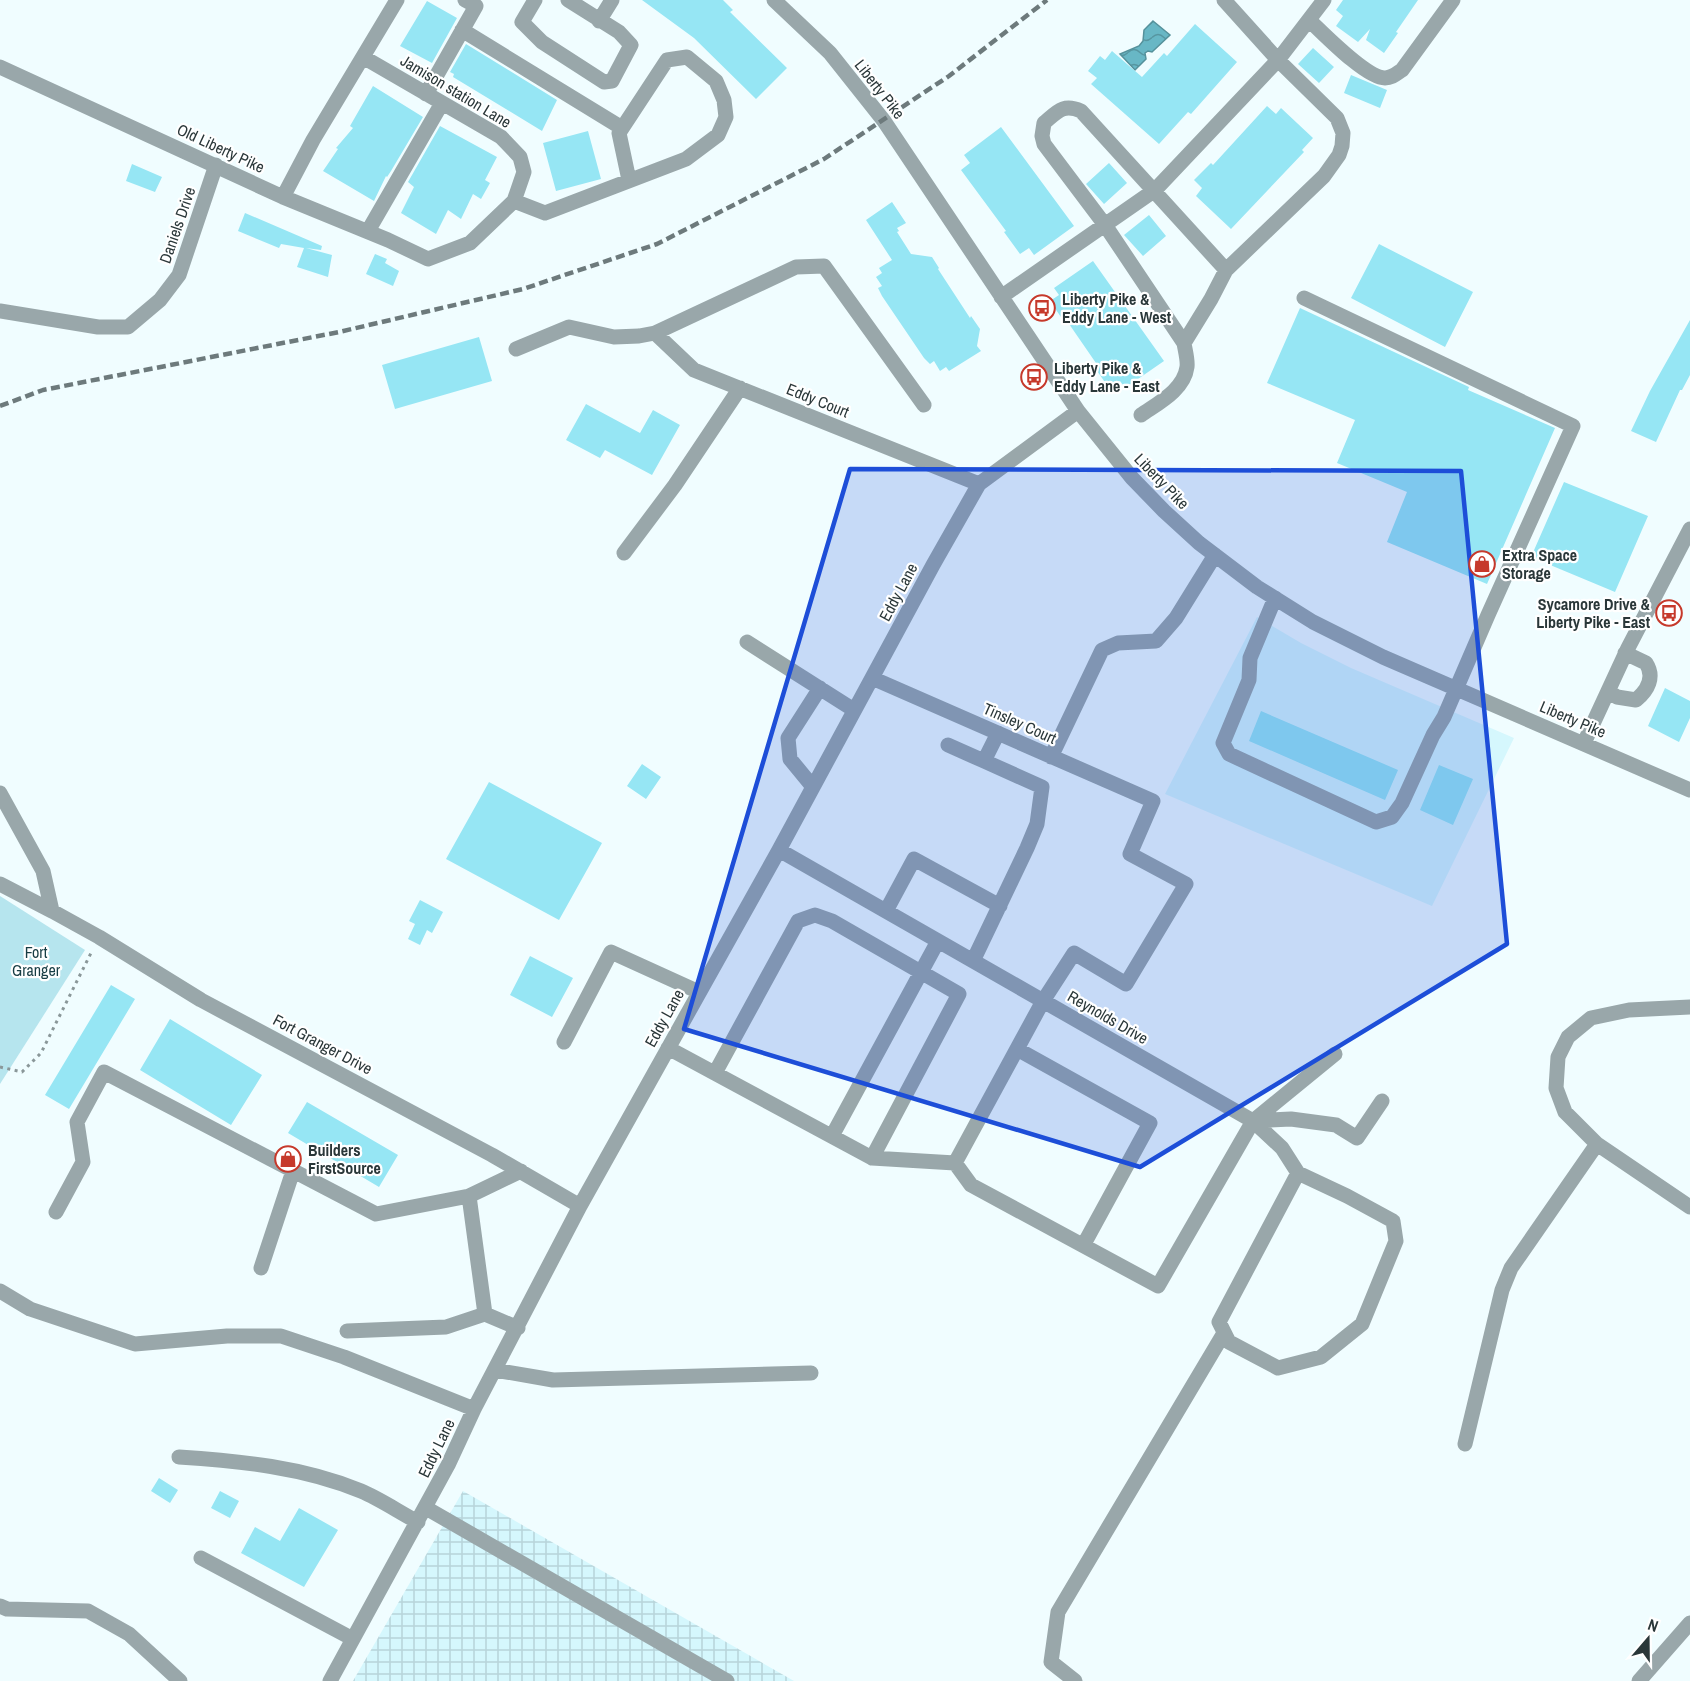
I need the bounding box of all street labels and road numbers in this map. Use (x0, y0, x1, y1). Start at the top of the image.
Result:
street label: Jamison station Lane (397, 49, 515, 133)
street label: Liberty Pike (850, 55, 910, 123)
street label: Old Liberty Pike (174, 118, 268, 178)
street label: Daniels Drive (154, 184, 200, 266)
street label: Eddy Court (783, 378, 853, 423)
street label: Liberty Pike (1130, 448, 1194, 514)
street label: Eddy Lane (874, 559, 922, 625)
street label: Liberty Pike (1536, 695, 1610, 743)
street label: Tinsley Court (980, 697, 1060, 749)
street label: Eddy Lane (639, 985, 689, 1051)
street label: Reynolds Drive (1064, 985, 1152, 1049)
street label: Fort Granger Drive (270, 1009, 376, 1079)
street label: Eddy Lane (412, 1415, 460, 1481)

